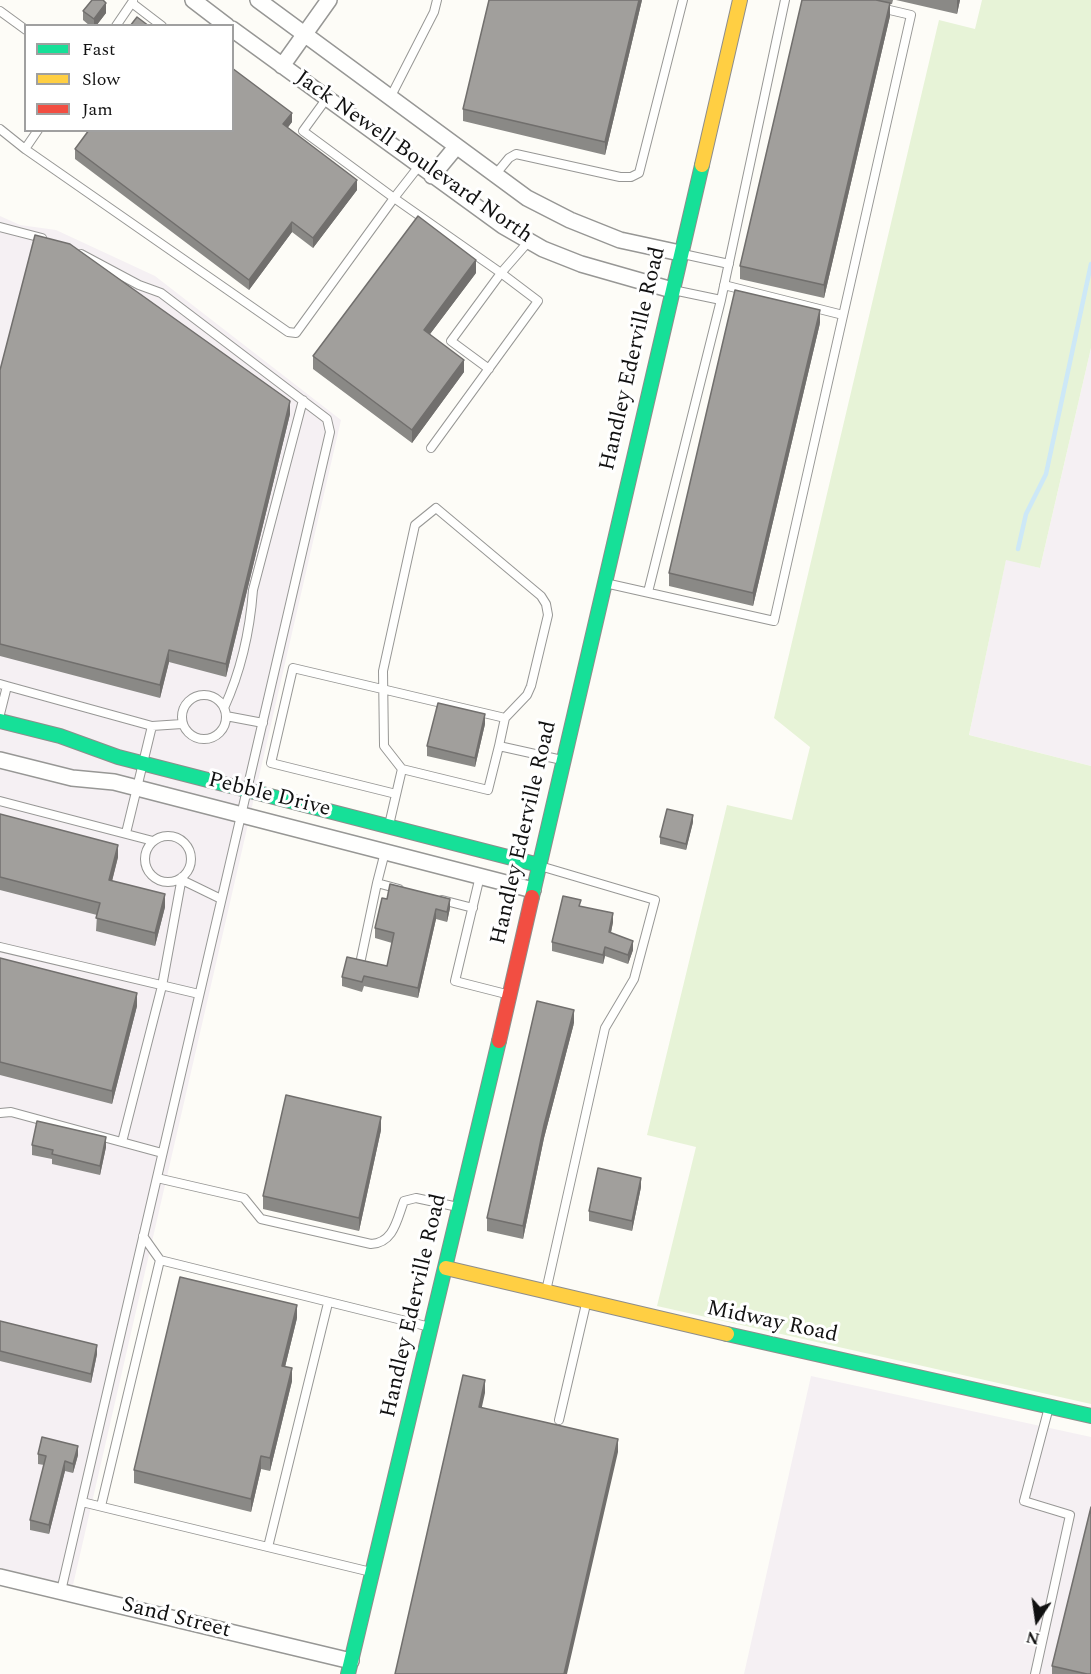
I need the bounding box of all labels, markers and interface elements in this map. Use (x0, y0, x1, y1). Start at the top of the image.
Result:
legend (24, 24, 234, 132)
text: Fast (82, 36, 115, 63)
text: Slow (82, 66, 120, 93)
street label: Jack Newell Boulevard North (289, 66, 537, 250)
text: Jam (82, 96, 113, 123)
street label: Handley Ederville Road (595, 244, 673, 474)
street label: Handley Ederville Road (486, 718, 564, 948)
street label: Pebble Drive (205, 768, 333, 824)
street label: Handley Ederville Road (376, 1191, 454, 1421)
street label: Midway Road (704, 1296, 840, 1350)
north arrow (1007, 1590, 1067, 1650)
street label: Sand Street (119, 1593, 233, 1645)
text: N (1024, 1624, 1042, 1651)

